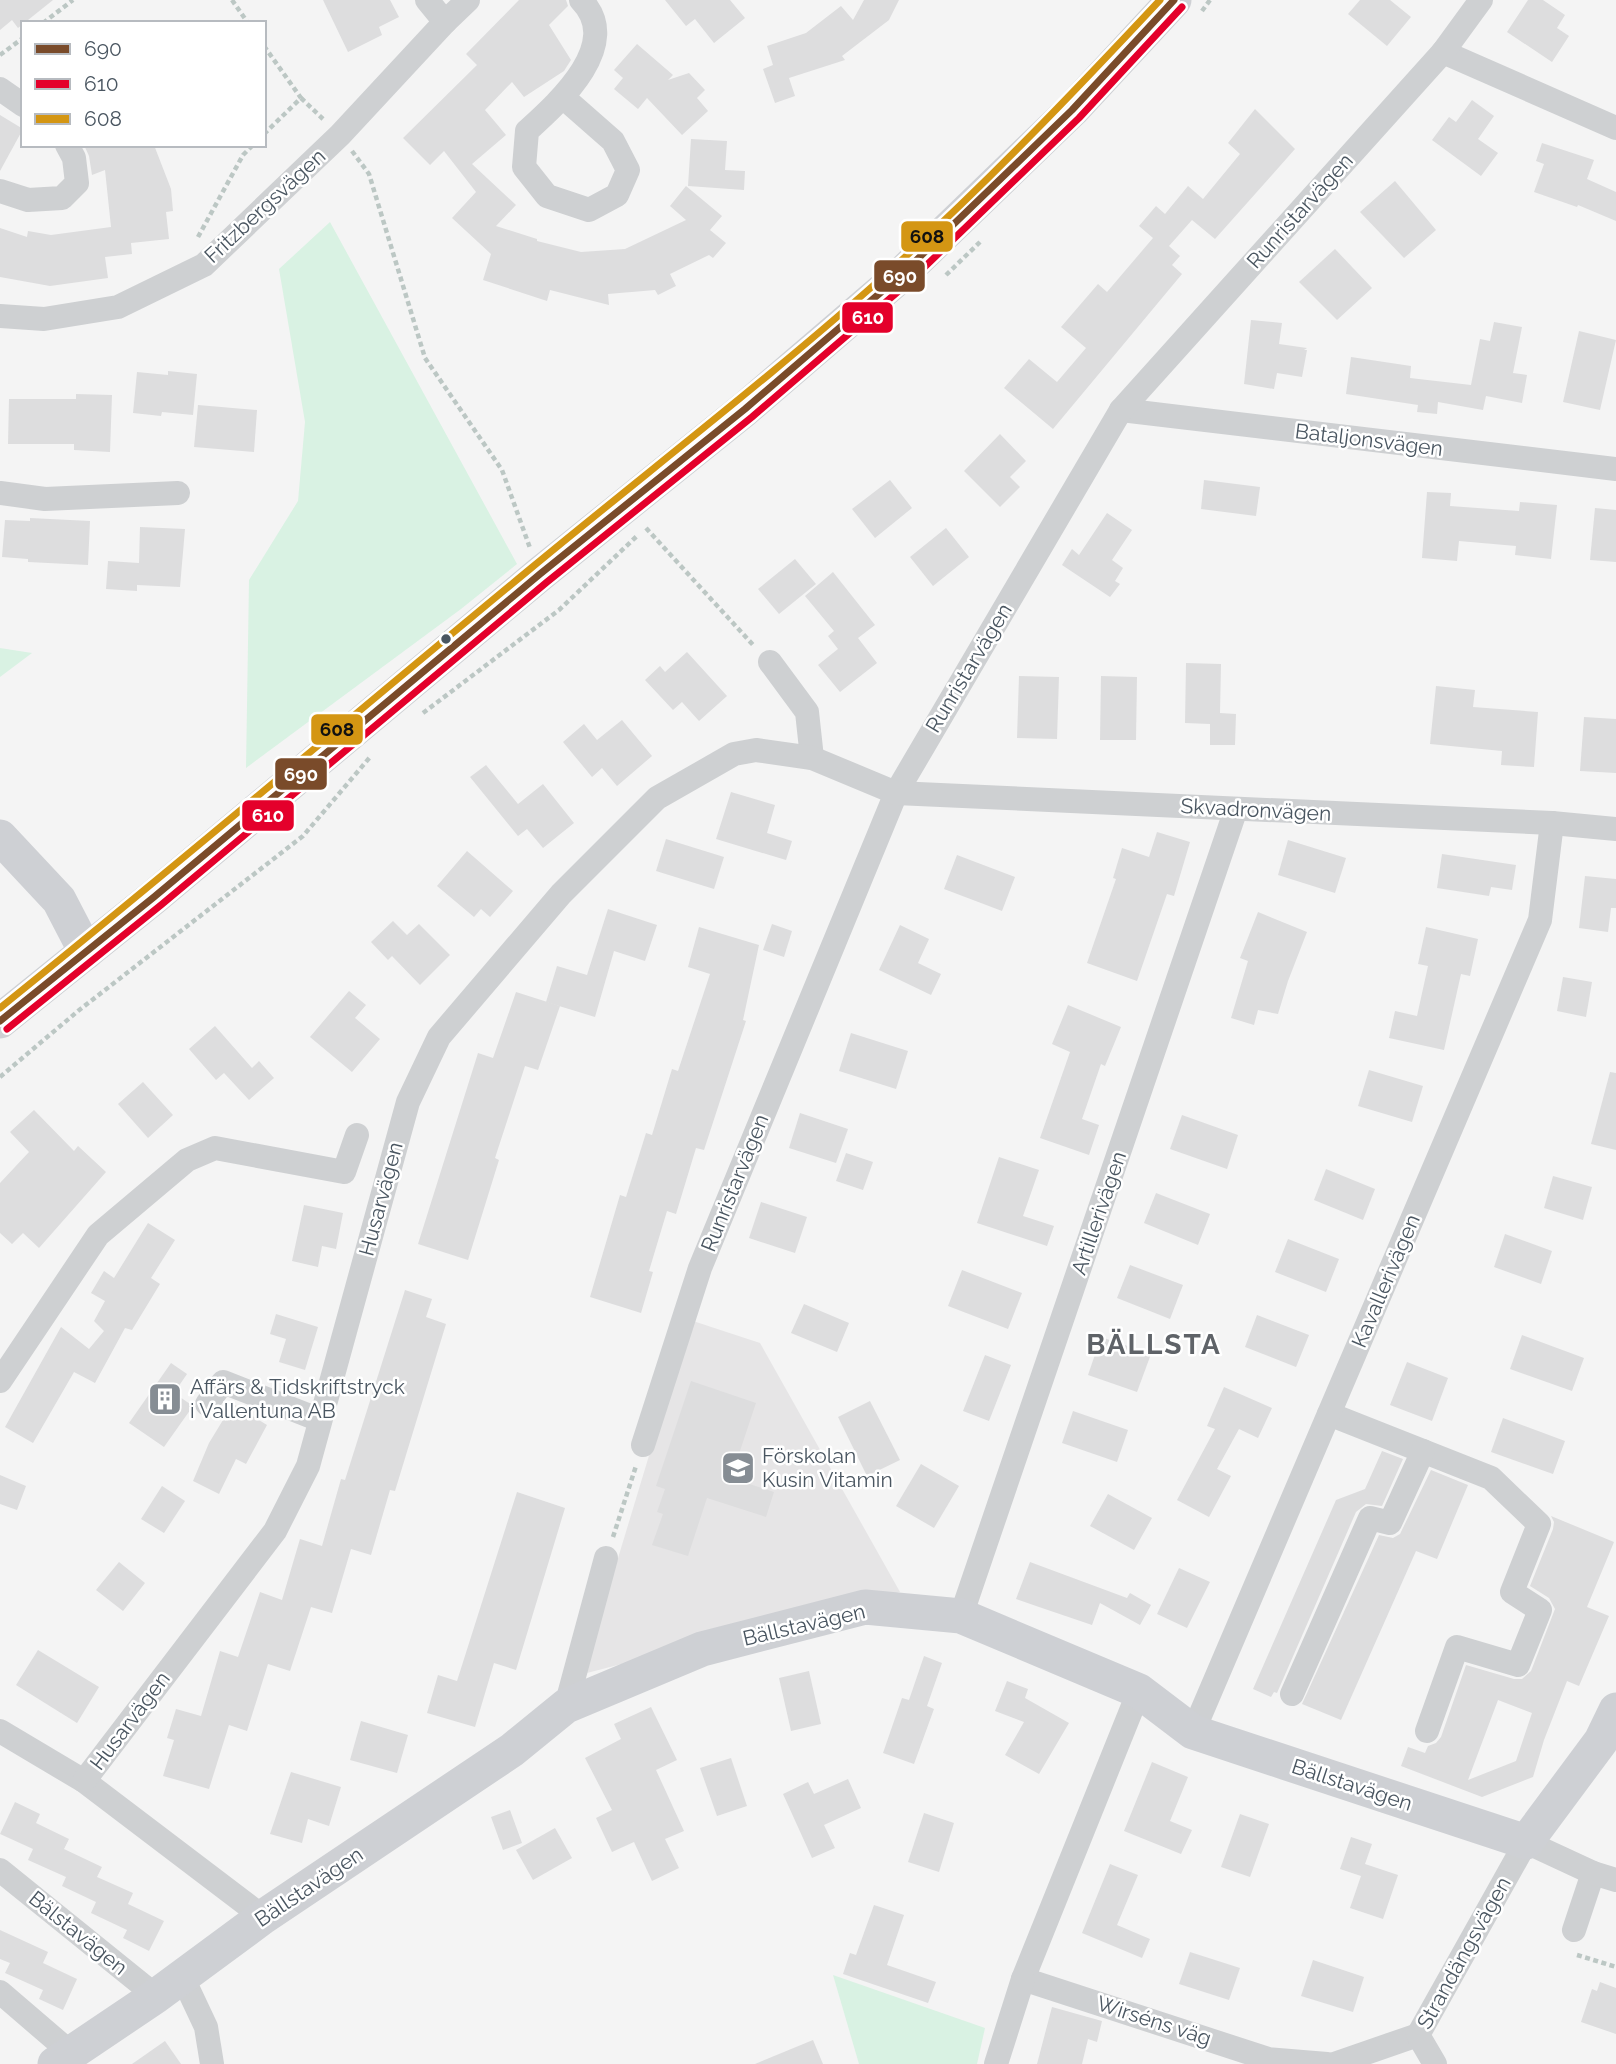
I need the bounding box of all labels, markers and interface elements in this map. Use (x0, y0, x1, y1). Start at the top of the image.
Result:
legend (21, 21, 266, 147)
text: 690 (84, 36, 122, 61)
text: 610 (84, 71, 119, 96)
text: 608 (84, 106, 122, 131)
street label: Fritzbergsvägen (199, 143, 330, 268)
street label: Runristarvägen (1241, 148, 1358, 273)
line badge: 608 (900, 220, 954, 253)
text: 608 (910, 225, 944, 247)
line badge: 690 (873, 259, 926, 293)
text: 690 (883, 265, 917, 287)
line badge: 610 (841, 301, 894, 334)
text: 610 (852, 306, 884, 328)
street label: Bataljonsvägen (1294, 418, 1444, 461)
street label: Runristarvägen (920, 599, 1017, 737)
unlabelled marker (439, 632, 453, 646)
line badge: 608 (310, 713, 364, 746)
text: 608 (320, 718, 354, 740)
line badge: 690 (274, 757, 328, 791)
text: 690 (284, 763, 318, 785)
street label: Skvadronvägen (1180, 793, 1332, 826)
line badge: 610 (241, 799, 295, 832)
text: 610 (252, 804, 284, 826)
street label: Runristarvägen (696, 1110, 773, 1255)
street label: Husarvägen (353, 1139, 408, 1259)
street label: Artillerivägen (1066, 1148, 1131, 1278)
street label: Kavallerivägen (1346, 1210, 1425, 1351)
district label: BÄLLSTA (1086, 1328, 1222, 1361)
place label: Affärs & Tidskriftstryck i Vallentuna AB (190, 1374, 405, 1423)
building icon: Affärs & Tidskriftstryck i Vallentuna AB (146, 1380, 184, 1418)
place label: Förskolan Kusin Vitamin (762, 1443, 893, 1492)
school or university icon: Förskolan Kusin Vitamin (719, 1449, 757, 1487)
street label: Bällstavägen (740, 1598, 868, 1651)
street label: Husarvägen (84, 1667, 175, 1775)
street label: Bällstavägen (1289, 1753, 1415, 1816)
street label: Bällstavägen (250, 1841, 368, 1932)
street label: Strandängsvägen (1411, 1872, 1516, 2033)
street label: Bälstavägen (24, 1885, 133, 1980)
street label: Wirséns väg (1094, 1990, 1215, 2051)

